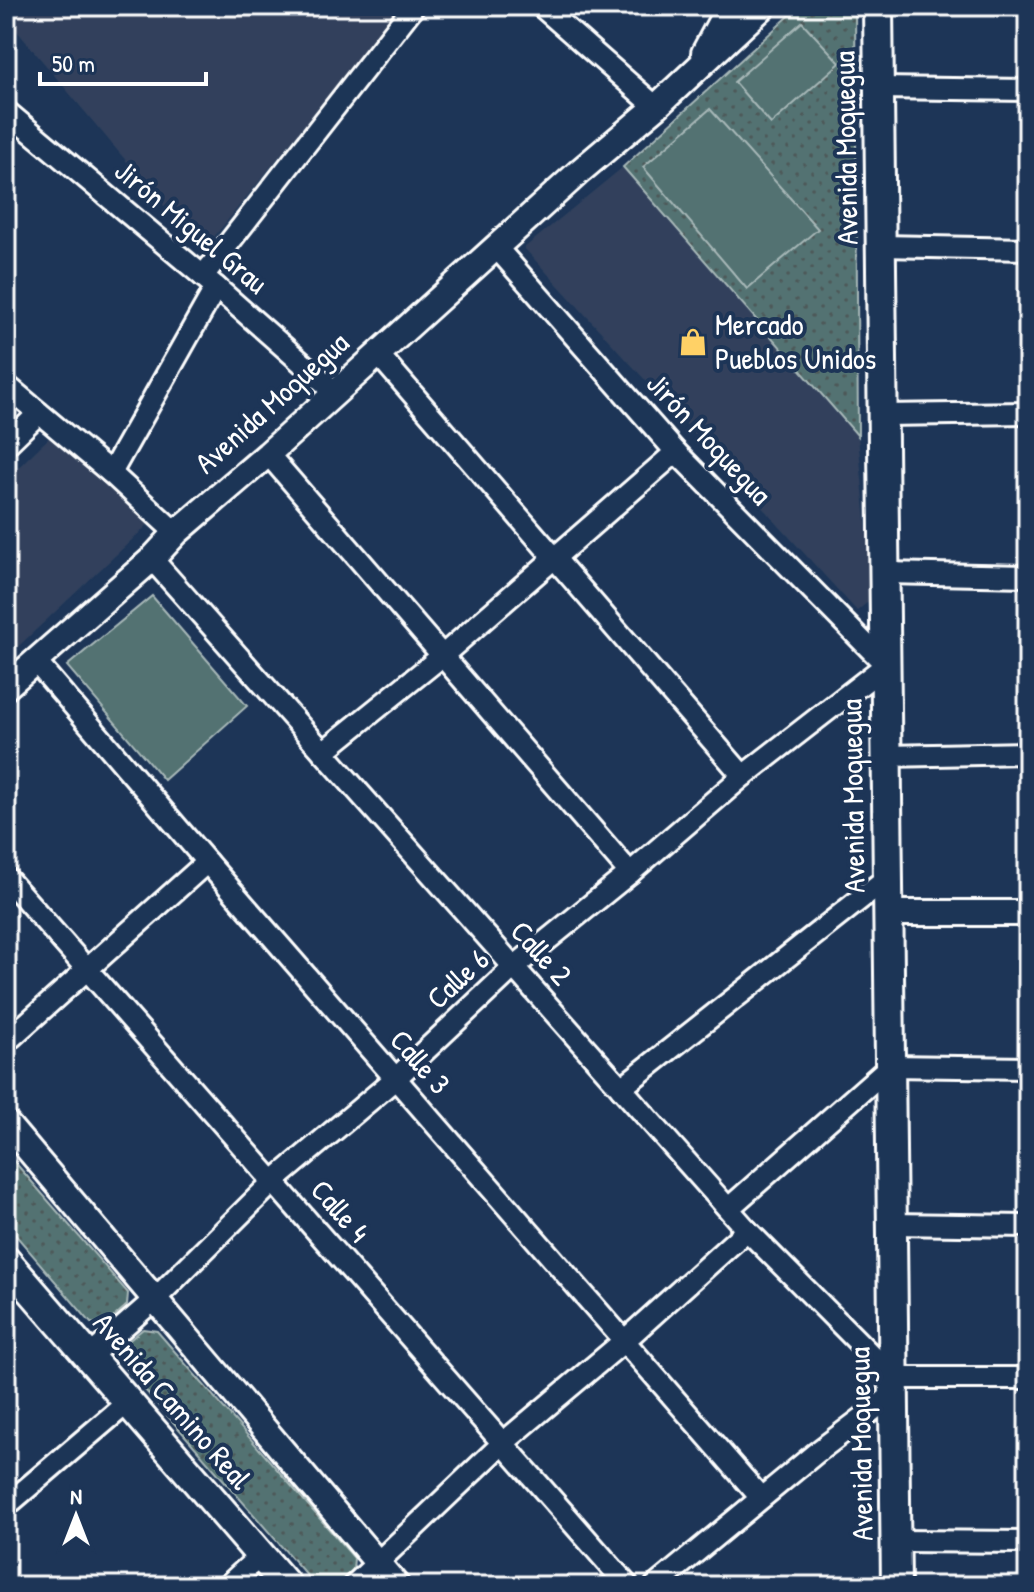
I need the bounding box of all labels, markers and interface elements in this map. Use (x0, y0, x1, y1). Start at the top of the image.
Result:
scale bar (40, 36, 206, 86)
text: 50 m (52, 47, 95, 79)
street label: Avenida Moquegua (823, 50, 867, 245)
street label: Jirón Miguel Grau (107, 150, 277, 302)
place label: Mercado Pueblos Unidos (715, 304, 876, 378)
street label: Avenida Moquegua (186, 322, 357, 482)
shop icon: Mercado Pueblos Unidos (678, 327, 708, 357)
street label: Jirón Moquegua (638, 364, 781, 513)
street label: Avenida Moquegua (830, 698, 874, 893)
street label: Calle 2 (502, 911, 581, 993)
street label: Calle 6 (417, 939, 497, 1017)
street label: Calle 3 (382, 1021, 460, 1102)
street label: Calle 4 (302, 1170, 379, 1250)
street label: Avenida Camino Real (85, 1303, 261, 1497)
street label: Avenida Moquegua (838, 1346, 882, 1541)
north arrow (36, 1476, 116, 1556)
text: N (70, 1481, 82, 1511)

